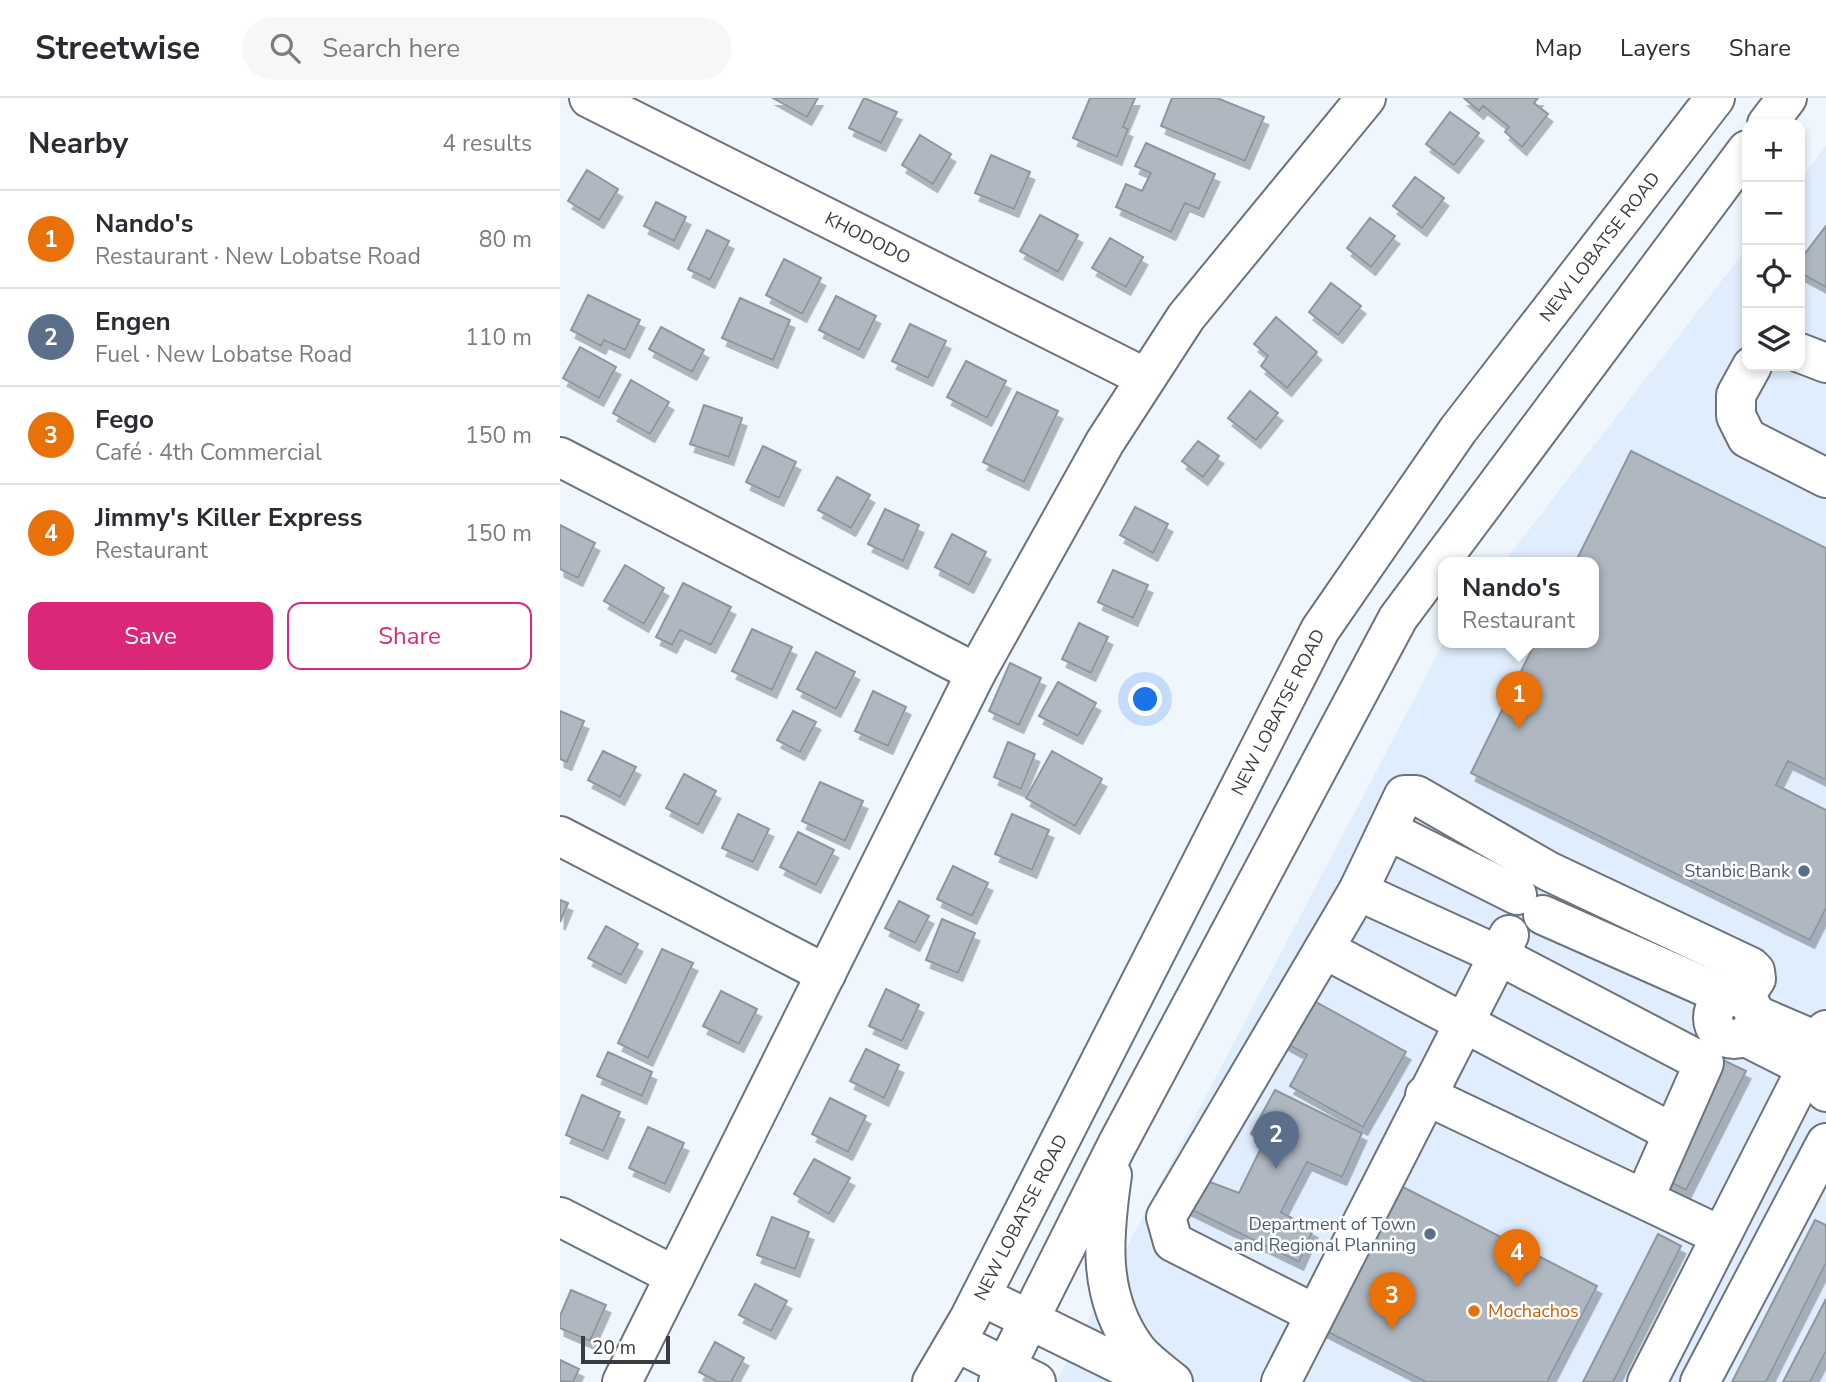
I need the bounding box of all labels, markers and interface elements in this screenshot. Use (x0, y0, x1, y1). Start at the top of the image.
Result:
search box (242, 17, 732, 80)
text: Streetwise (35, 26, 200, 71)
icon: search (266, 29, 304, 67)
text: Search here (322, 31, 460, 66)
text: Map (1535, 32, 1582, 64)
text: Layers (1620, 32, 1691, 64)
text: Share (1729, 32, 1791, 64)
map controls (1742, 119, 1805, 371)
button: + (1742, 119, 1805, 182)
text: Nearby (28, 123, 128, 164)
text: 4 results (442, 128, 532, 159)
street label: NEW LOBATSE ROAD (1534, 167, 1665, 327)
button: − (1742, 182, 1805, 245)
text: Nando's (95, 206, 193, 241)
street label: KHODODO (821, 206, 915, 270)
text: 1 (44, 224, 58, 255)
text: 80 m (479, 224, 532, 255)
text: Restaurant · New Lobatse Road (95, 241, 421, 272)
button: locate (1742, 245, 1805, 308)
text: Engen (95, 304, 171, 339)
button: layers (1742, 308, 1805, 371)
text: 2 (44, 322, 58, 353)
text: 110 m (465, 322, 532, 353)
text: Fuel · New Lobatse Road (95, 339, 352, 370)
text: Fego (95, 402, 154, 437)
text: 3 (44, 420, 58, 451)
text: 150 m (465, 420, 532, 451)
text: Café · 4th Commercial (95, 437, 322, 468)
text: Jimmy's Killer Express (95, 500, 362, 535)
text: 4 (44, 518, 58, 549)
text: 150 m (465, 518, 532, 549)
text: Restaurant (95, 535, 208, 566)
popup (1438, 557, 1599, 648)
text: Nando's (1462, 570, 1561, 605)
button: Save (28, 602, 273, 670)
button: Share (287, 602, 532, 670)
text: Restaurant (1462, 605, 1575, 636)
street label: NEW LOBATSE ROAD (1226, 625, 1330, 799)
pin: 1 (1496, 671, 1542, 729)
your location (1128, 682, 1162, 716)
place label: Stanbic Bank (1684, 859, 1791, 883)
marker: Stanbic Bank (1796, 863, 1812, 879)
pin: 2 (1253, 1111, 1299, 1169)
street label: NEW LOBATSE ROAD (968, 1130, 1073, 1305)
place label: Department of Town and Regional Planning (1234, 1212, 1416, 1257)
marker: Department of Town and Regional Planning (1422, 1226, 1438, 1242)
pin: 4 (1494, 1229, 1540, 1287)
pin: 3 (1369, 1272, 1415, 1330)
place label: Mochachos (1488, 1299, 1579, 1323)
marker: Mochachos (1466, 1303, 1482, 1319)
scale bar (581, 1333, 670, 1365)
text: 20 m (592, 1335, 636, 1361)

